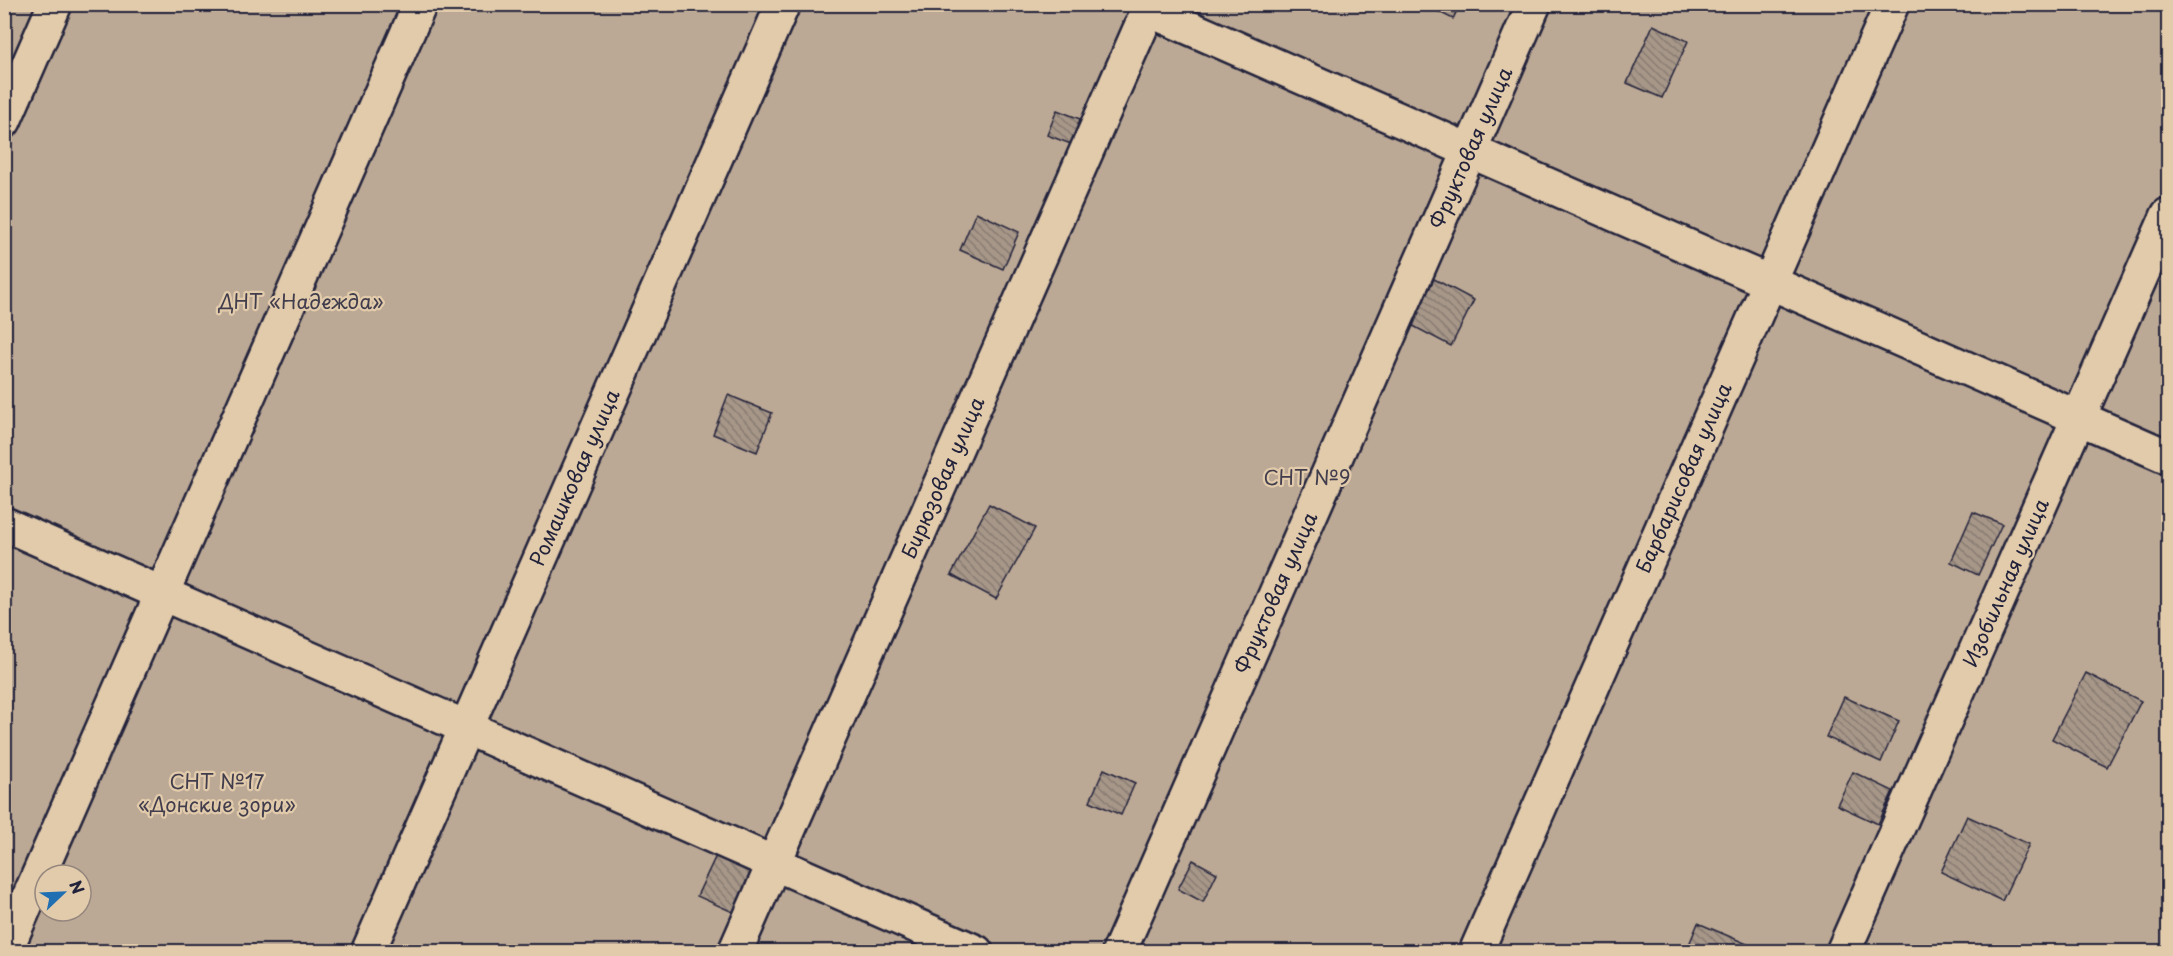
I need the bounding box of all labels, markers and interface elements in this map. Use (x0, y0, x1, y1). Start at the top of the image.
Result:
street label: Фруктовая улица (1421, 62, 1519, 233)
park label: ДНТ «Надежда» (218, 286, 383, 316)
street label: Барбарисовая улица (1628, 377, 1739, 578)
street label: Ромашковая улица (522, 384, 627, 571)
street label: Бирюзовая улица (893, 391, 991, 563)
park label: СНТ №9 (1264, 462, 1350, 492)
street label: Изобильная улица (1954, 493, 2056, 672)
street label: Фруктовая улица (1226, 507, 1324, 678)
park label: СНТ №17 «Донские зори» (138, 766, 296, 819)
north arrow (33, 863, 93, 923)
text: N (64, 876, 91, 897)

